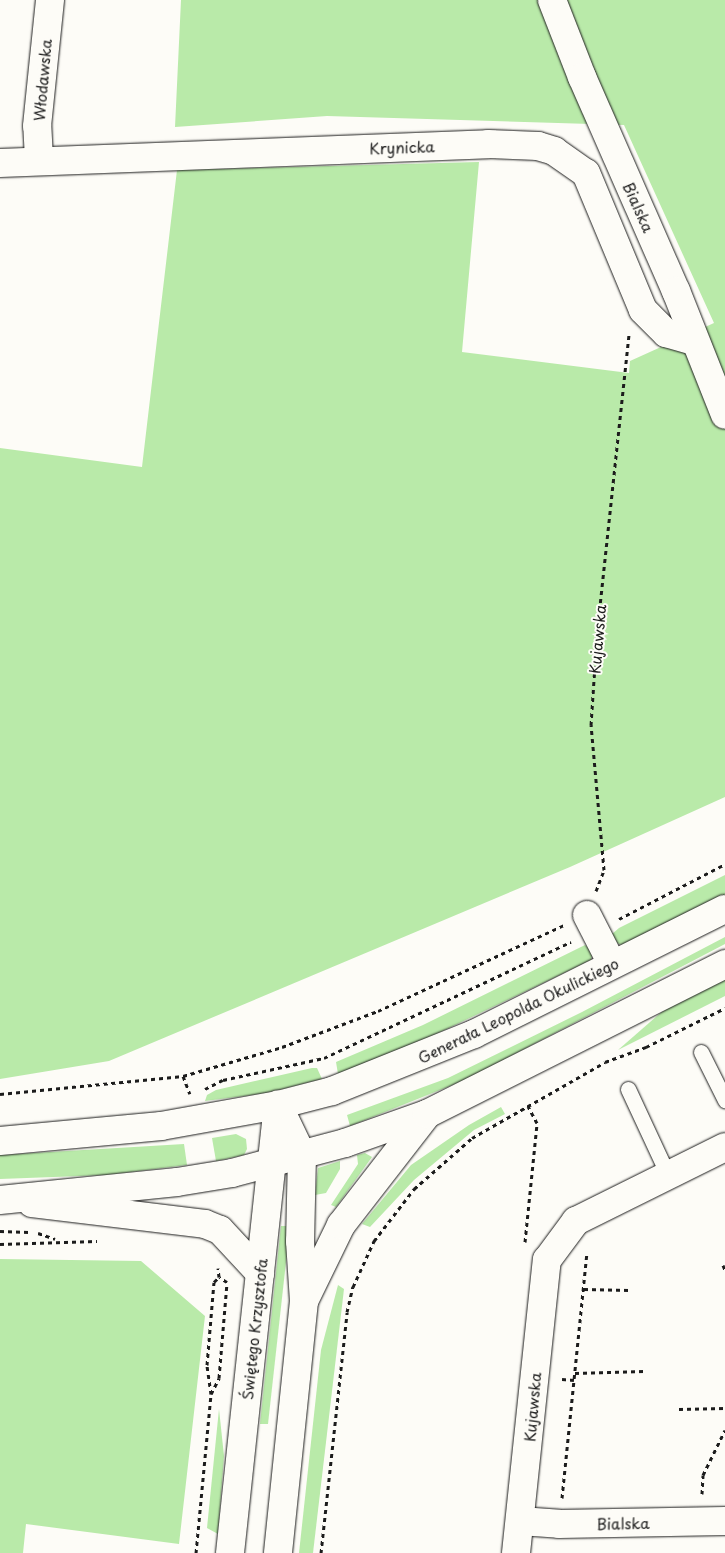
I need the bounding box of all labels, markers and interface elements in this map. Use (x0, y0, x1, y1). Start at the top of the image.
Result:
street label: Włodawska (29, 38, 55, 122)
street label: Krynicka (369, 137, 435, 157)
street label: Bialska (620, 179, 658, 235)
street label: Kujawska (585, 604, 609, 674)
street label: Generała Leopolda Okulickiego (414, 953, 622, 1067)
street label: Świętego Krzysztofa (238, 1256, 270, 1402)
street label: Kujawska (520, 1372, 544, 1442)
street label: Bialska (596, 1514, 650, 1532)

